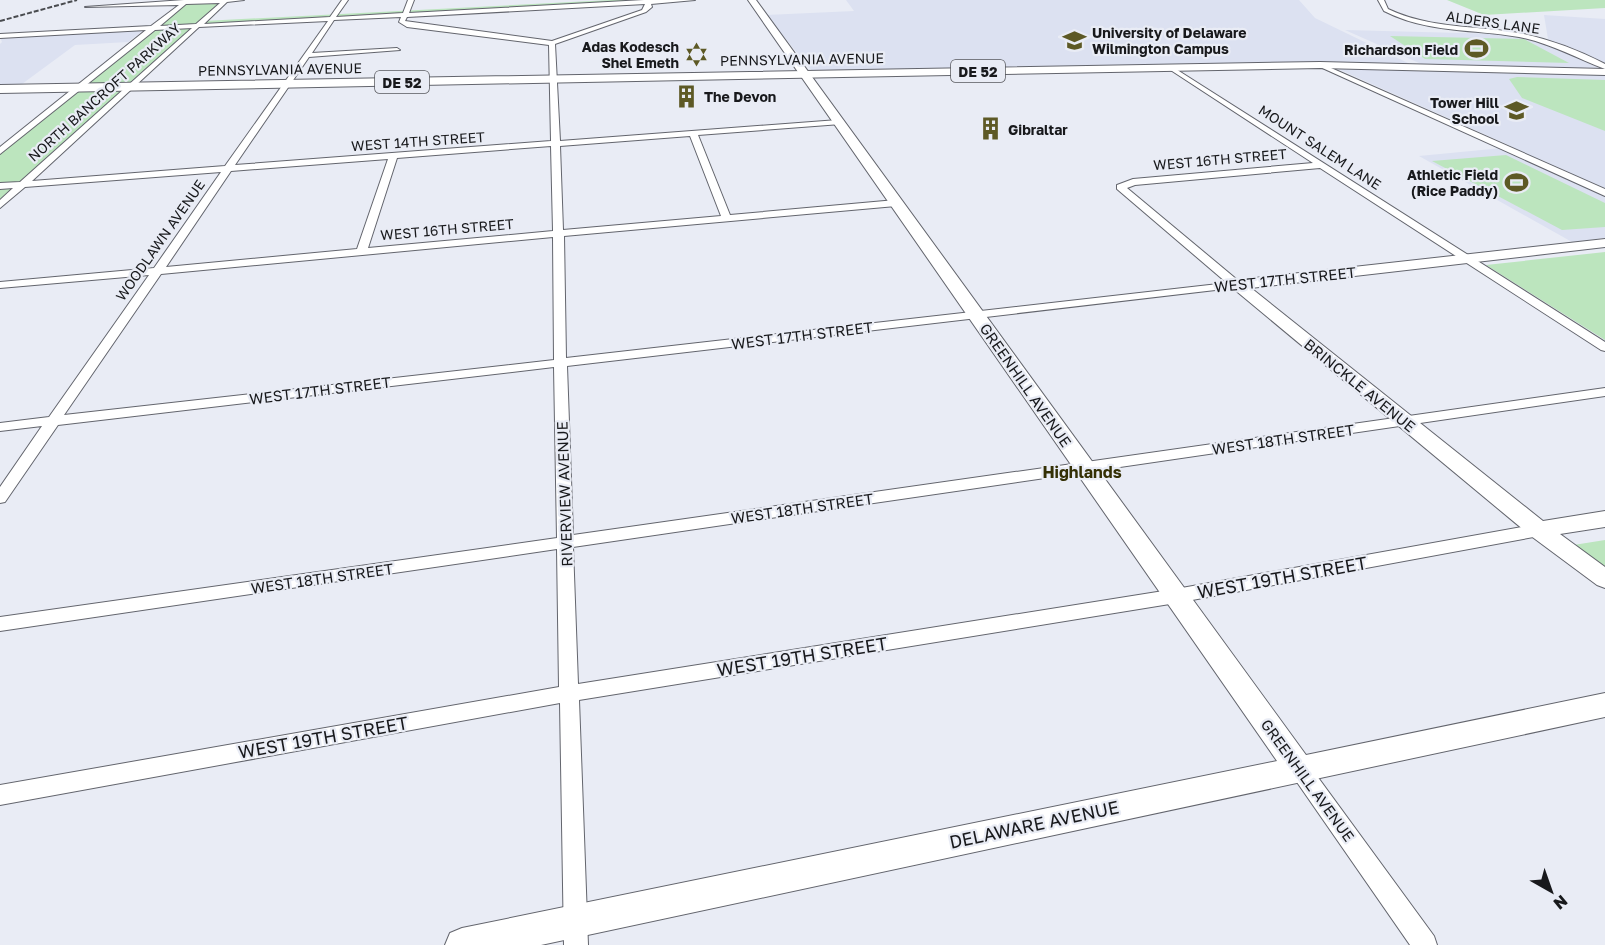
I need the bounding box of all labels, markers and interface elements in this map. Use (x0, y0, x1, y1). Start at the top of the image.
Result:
street label: ALDERS LANE (1445, 7, 1541, 37)
street label: NORTH BANCROFT PARKWAY (24, 19, 184, 165)
place label: University of Delaware Wilmington Campus (1092, 24, 1246, 57)
school or university icon: University of Delaware Wilmington Campus (1061, 27, 1087, 53)
sports icon: Richardson Field (1463, 36, 1489, 62)
place label: Adas Kodesch Shel Emeth (582, 38, 679, 71)
synagogue icon: Adas Kodesch Shel Emeth (684, 41, 710, 67)
place label: Richardson Field (1344, 41, 1458, 58)
street label: PENNSYLVANIA AVENUE (720, 49, 884, 69)
street label: PENNSYLVANIA AVENUE (198, 59, 362, 79)
road number: DE 52 (951, 60, 1005, 82)
road number: DE 52 (375, 71, 429, 93)
building icon: The Devon (673, 83, 699, 109)
place label: The Devon (704, 88, 776, 105)
place label: Tower Hill School (1430, 94, 1499, 127)
school or university icon: Tower Hill School (1504, 97, 1530, 123)
street label: MOUNT SALEM LANE (1256, 101, 1384, 193)
building icon: Gibraltar (977, 116, 1003, 142)
place label: Gibraltar (1008, 121, 1068, 138)
street label: WEST 14TH STREET (351, 128, 486, 154)
street label: WEST 16TH STREET (1153, 145, 1288, 173)
place label: Athletic Field (Rice Paddy) (1407, 166, 1498, 199)
sports icon: Athletic Field (Rice Paddy) (1503, 169, 1529, 195)
street label: WOODLAWN AVENUE (112, 176, 208, 304)
street label: WEST 16TH STREET (380, 215, 515, 243)
street label: WEST 17TH STREET (1213, 263, 1357, 295)
street label: WEST 17TH STREET (730, 317, 874, 353)
street label: GREENHILL AVENUE (977, 320, 1075, 450)
street label: BRINCKLE AVENUE (1301, 335, 1419, 435)
street label: WEST 17TH STREET (248, 372, 392, 408)
street label: WEST 18TH STREET (1211, 420, 1355, 458)
street label: RIVERVIEW AVENUE (552, 421, 576, 567)
district label: Highlands (1042, 462, 1122, 482)
street label: WEST 18TH STREET (730, 489, 874, 527)
street label: WEST 19TH STREET (1195, 551, 1369, 603)
street label: WEST 18TH STREET (250, 559, 394, 597)
street label: WEST 19TH STREET (715, 632, 889, 680)
street label: WEST 19TH STREET (236, 711, 410, 763)
street label: GREENHILL AVENUE (1258, 715, 1358, 845)
street label: DELAWARE AVENUE (947, 795, 1121, 853)
north arrow (1521, 861, 1581, 921)
text: N (1550, 891, 1572, 914)

